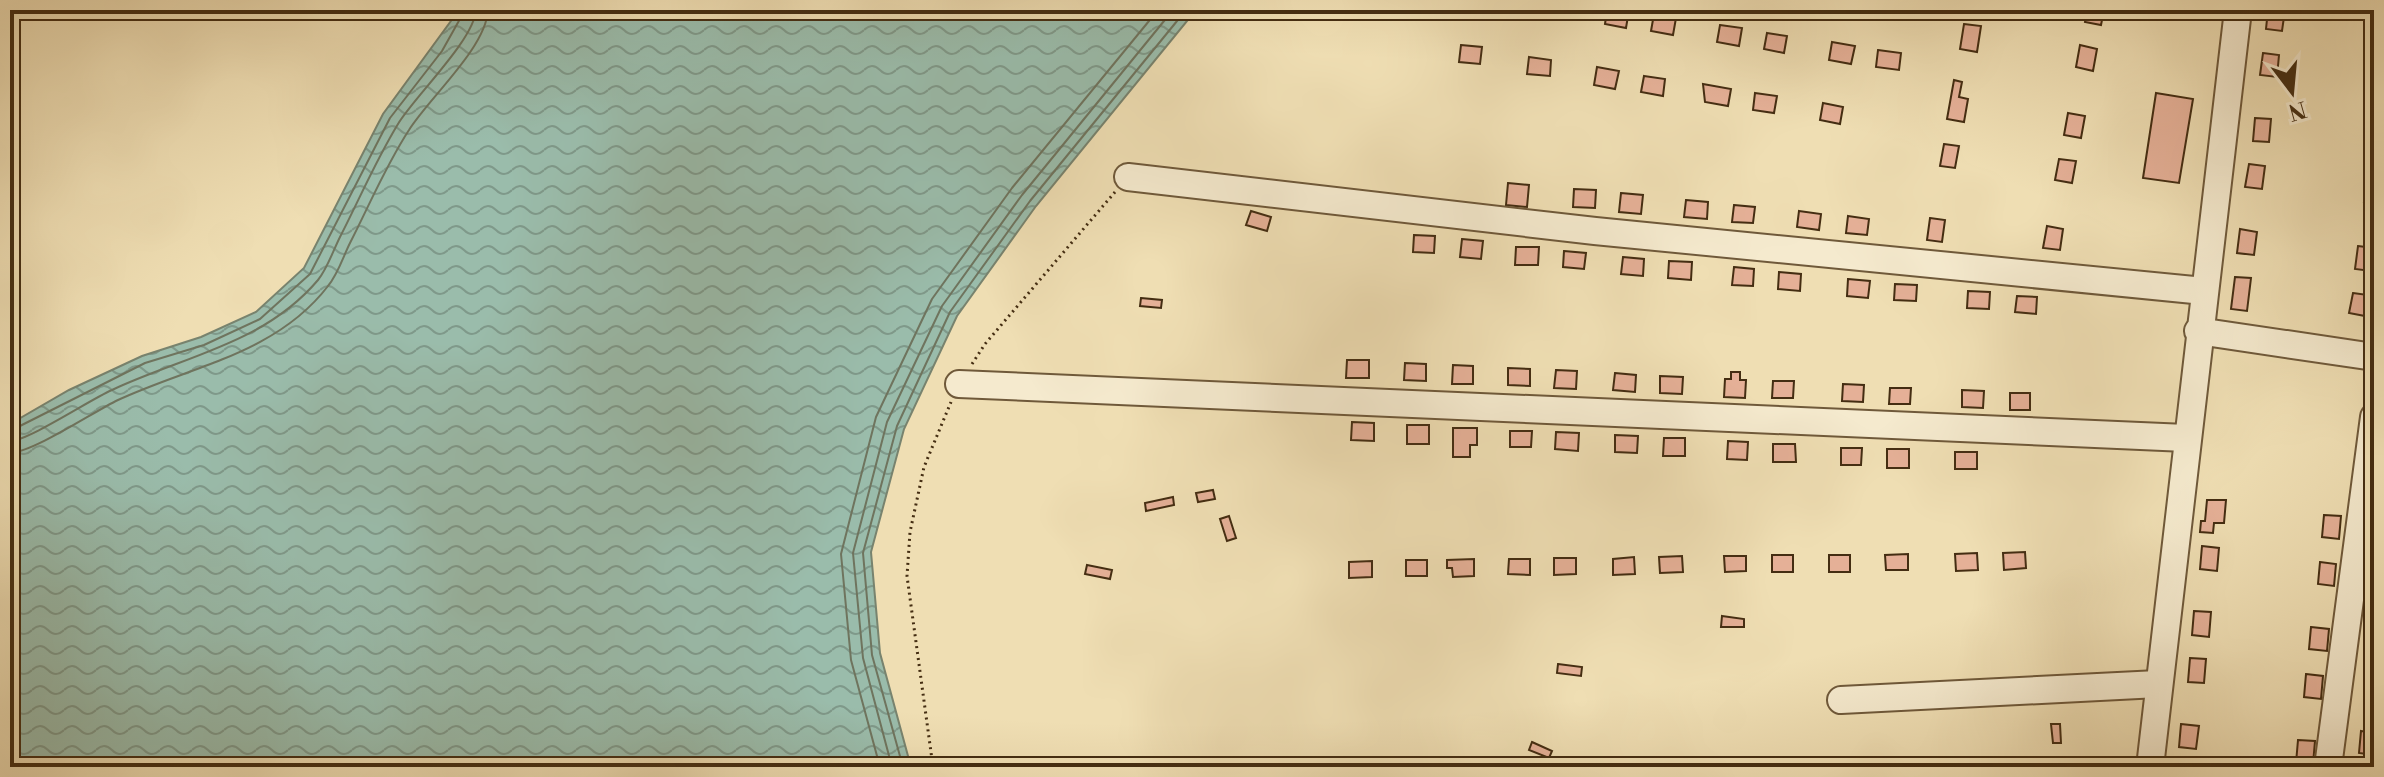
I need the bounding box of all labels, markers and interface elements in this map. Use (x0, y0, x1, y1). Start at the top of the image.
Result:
north arrow (2252, 52, 2332, 132)
text: N (2284, 94, 2309, 125)

